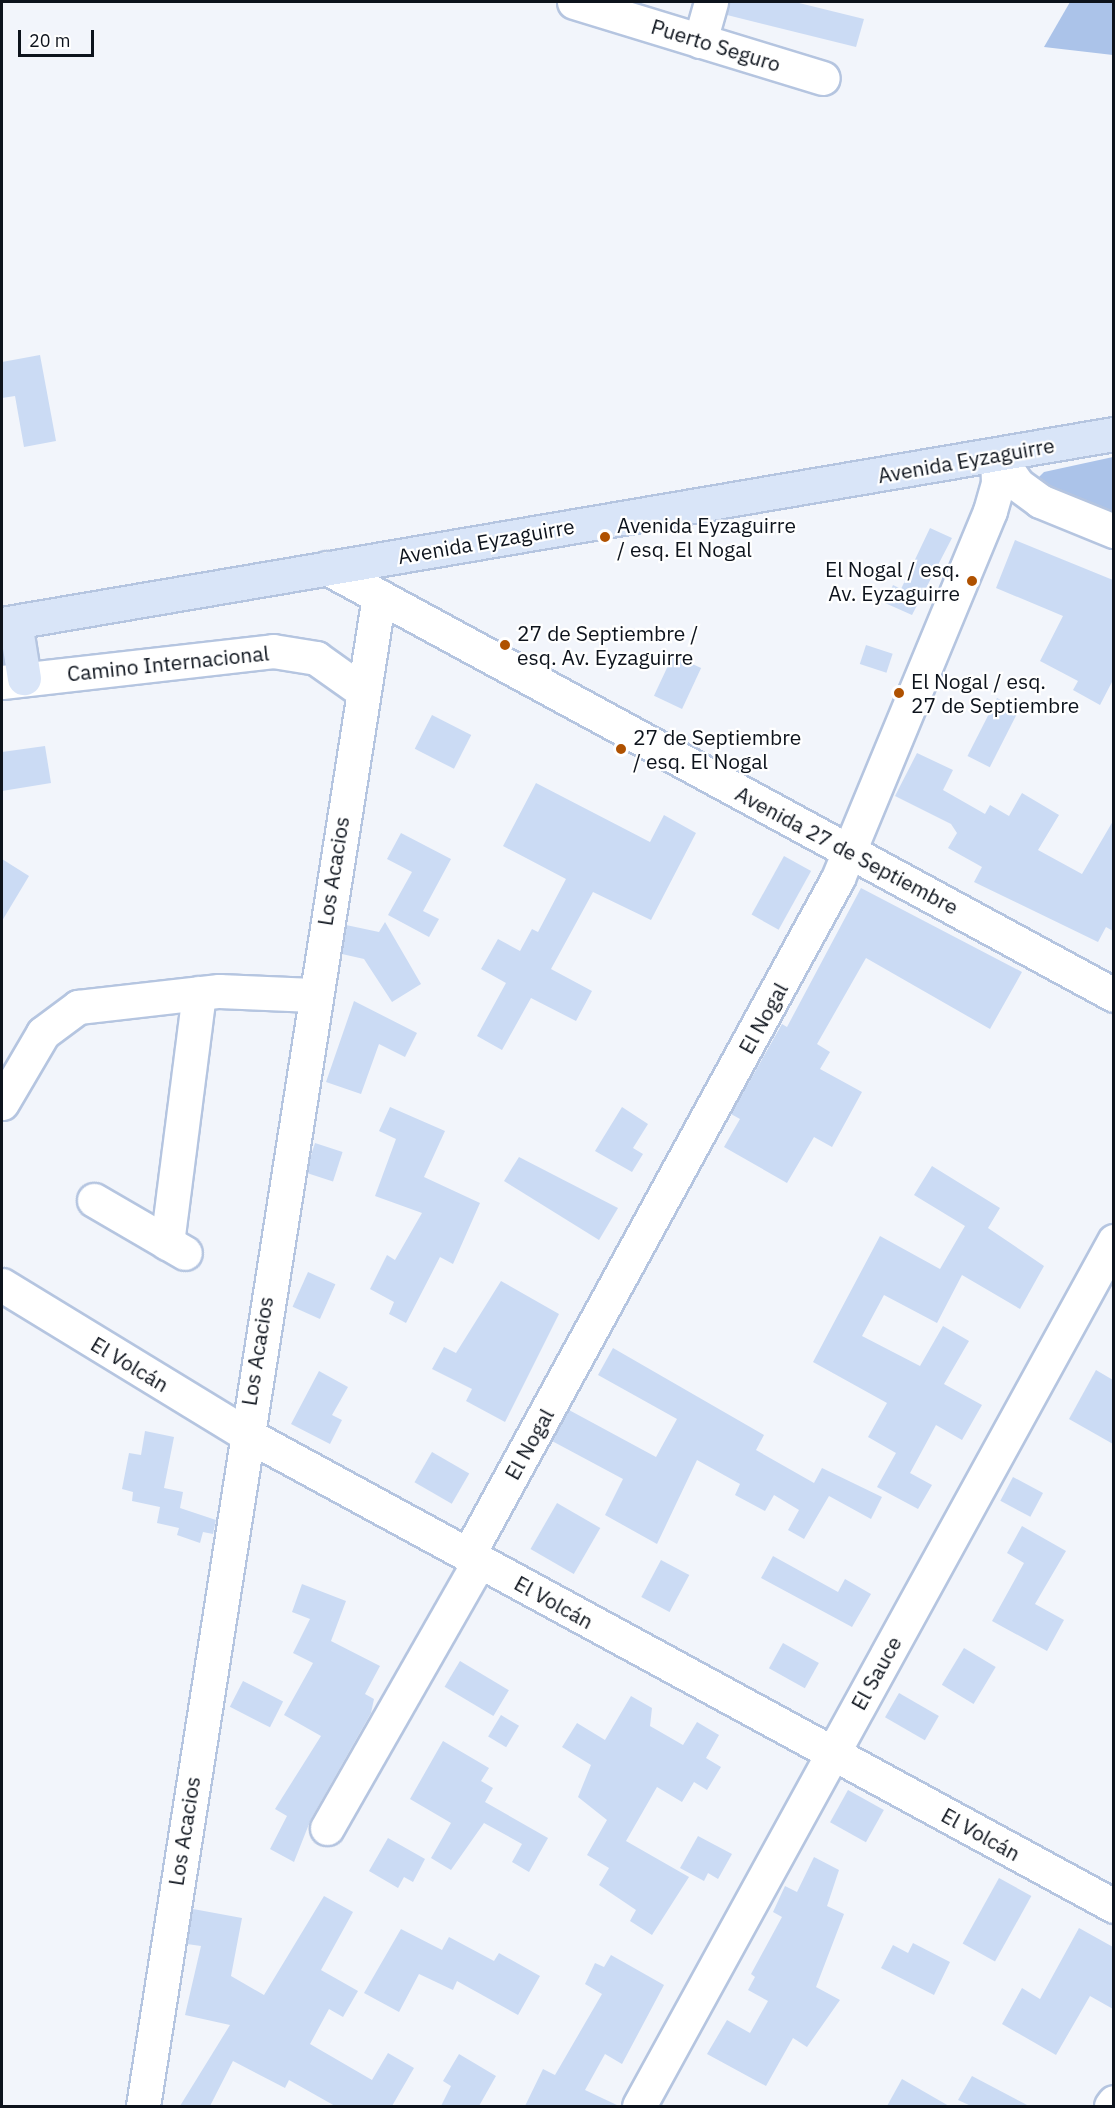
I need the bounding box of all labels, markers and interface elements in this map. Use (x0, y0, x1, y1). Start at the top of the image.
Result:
street label: Puerto Seguro (648, 13, 784, 77)
scale bar (21, 18, 98, 56)
text: 20 m (29, 29, 71, 52)
street label: Avenida Eyzaguirre (876, 432, 1056, 488)
place label: Avenida Eyzaguirre / esq. El Nogal (617, 512, 796, 562)
street label: Avenida Eyzaguirre (396, 513, 576, 569)
marker: Avenida Eyzaguirre / esq. El Nogal (598, 530, 612, 544)
place label: El Nogal / esq. Av. Eyzaguirre (825, 556, 960, 606)
marker: El Nogal / esq. Av. Eyzaguirre (965, 574, 979, 588)
place label: 27 de Septiembre / esq. Av. Eyzaguirre (517, 620, 698, 670)
marker: 27 de Septiembre / esq. Av. Eyzaguirre (498, 638, 512, 652)
street label: Camino Internacional (66, 640, 270, 686)
place label: El Nogal / esq. 27 de Septiembre (911, 668, 1079, 718)
marker: El Nogal / esq. 27 de Septiembre (892, 686, 906, 700)
place label: 27 de Septiembre / esq. El Nogal (633, 724, 801, 774)
marker: 27 de Septiembre / esq. El Nogal (614, 742, 628, 756)
street label: Avenida 27 de Septiembre (731, 781, 963, 919)
street label: Los Acacios (312, 815, 354, 927)
street label: El Nogal (733, 978, 793, 1058)
street label: Los Acacios (236, 1295, 278, 1407)
street label: El Volcán (87, 1331, 173, 1397)
street label: El Nogal (499, 1404, 559, 1484)
street label: El Volcán (510, 1570, 598, 1634)
street label: El Sauce (846, 1632, 906, 1714)
street label: Los Acacios (163, 1775, 205, 1887)
street label: El Volcán (937, 1802, 1025, 1866)

